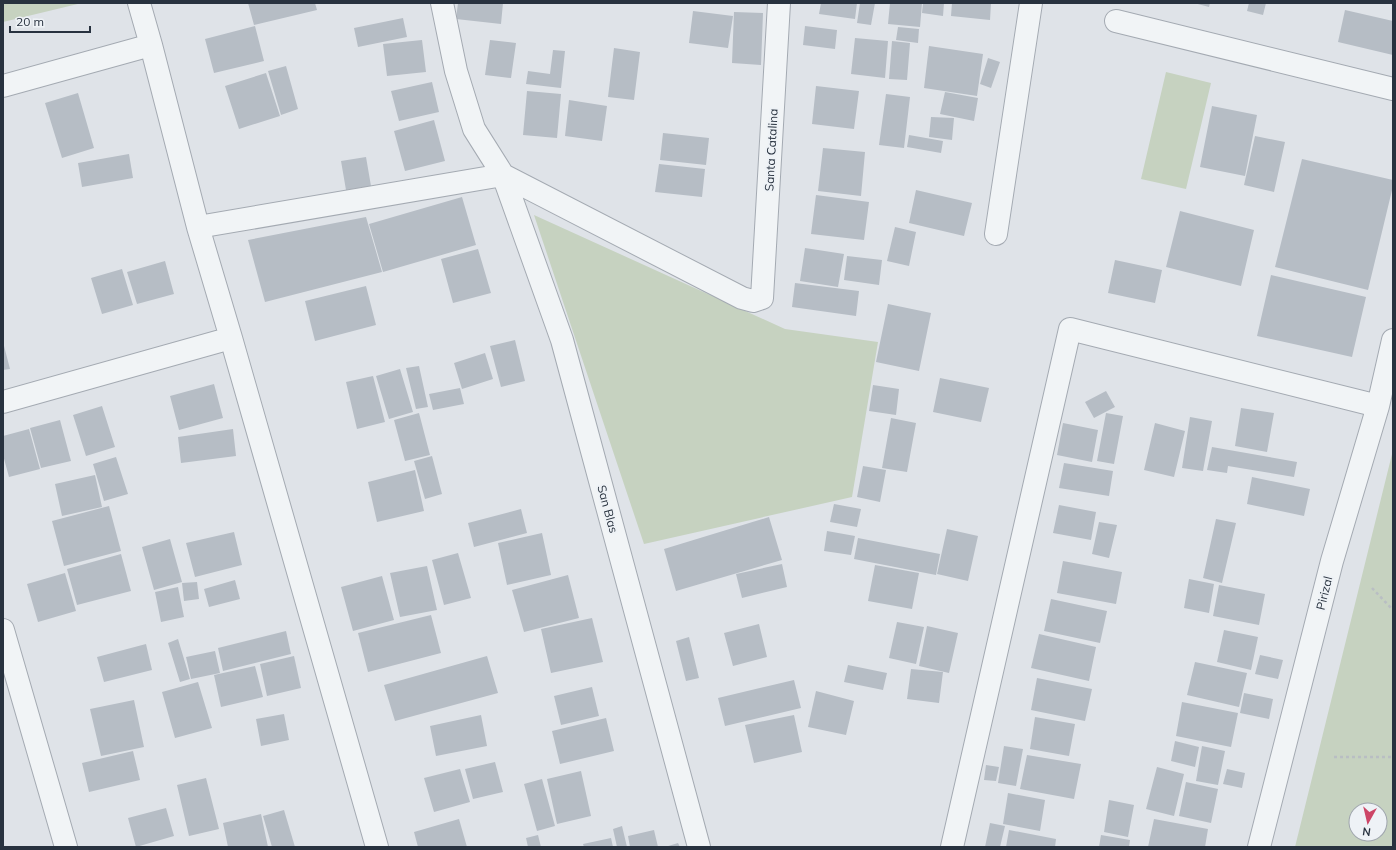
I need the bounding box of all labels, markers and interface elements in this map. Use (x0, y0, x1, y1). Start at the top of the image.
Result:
scale bar (10, 8, 90, 34)
text: 20 m (16, 14, 44, 29)
street label: Santa Catalina (761, 108, 781, 192)
street label: San Blas (594, 483, 622, 535)
street label: Pirizal (1313, 575, 1335, 611)
north arrow (1348, 802, 1388, 842)
text: N (1362, 824, 1372, 839)

